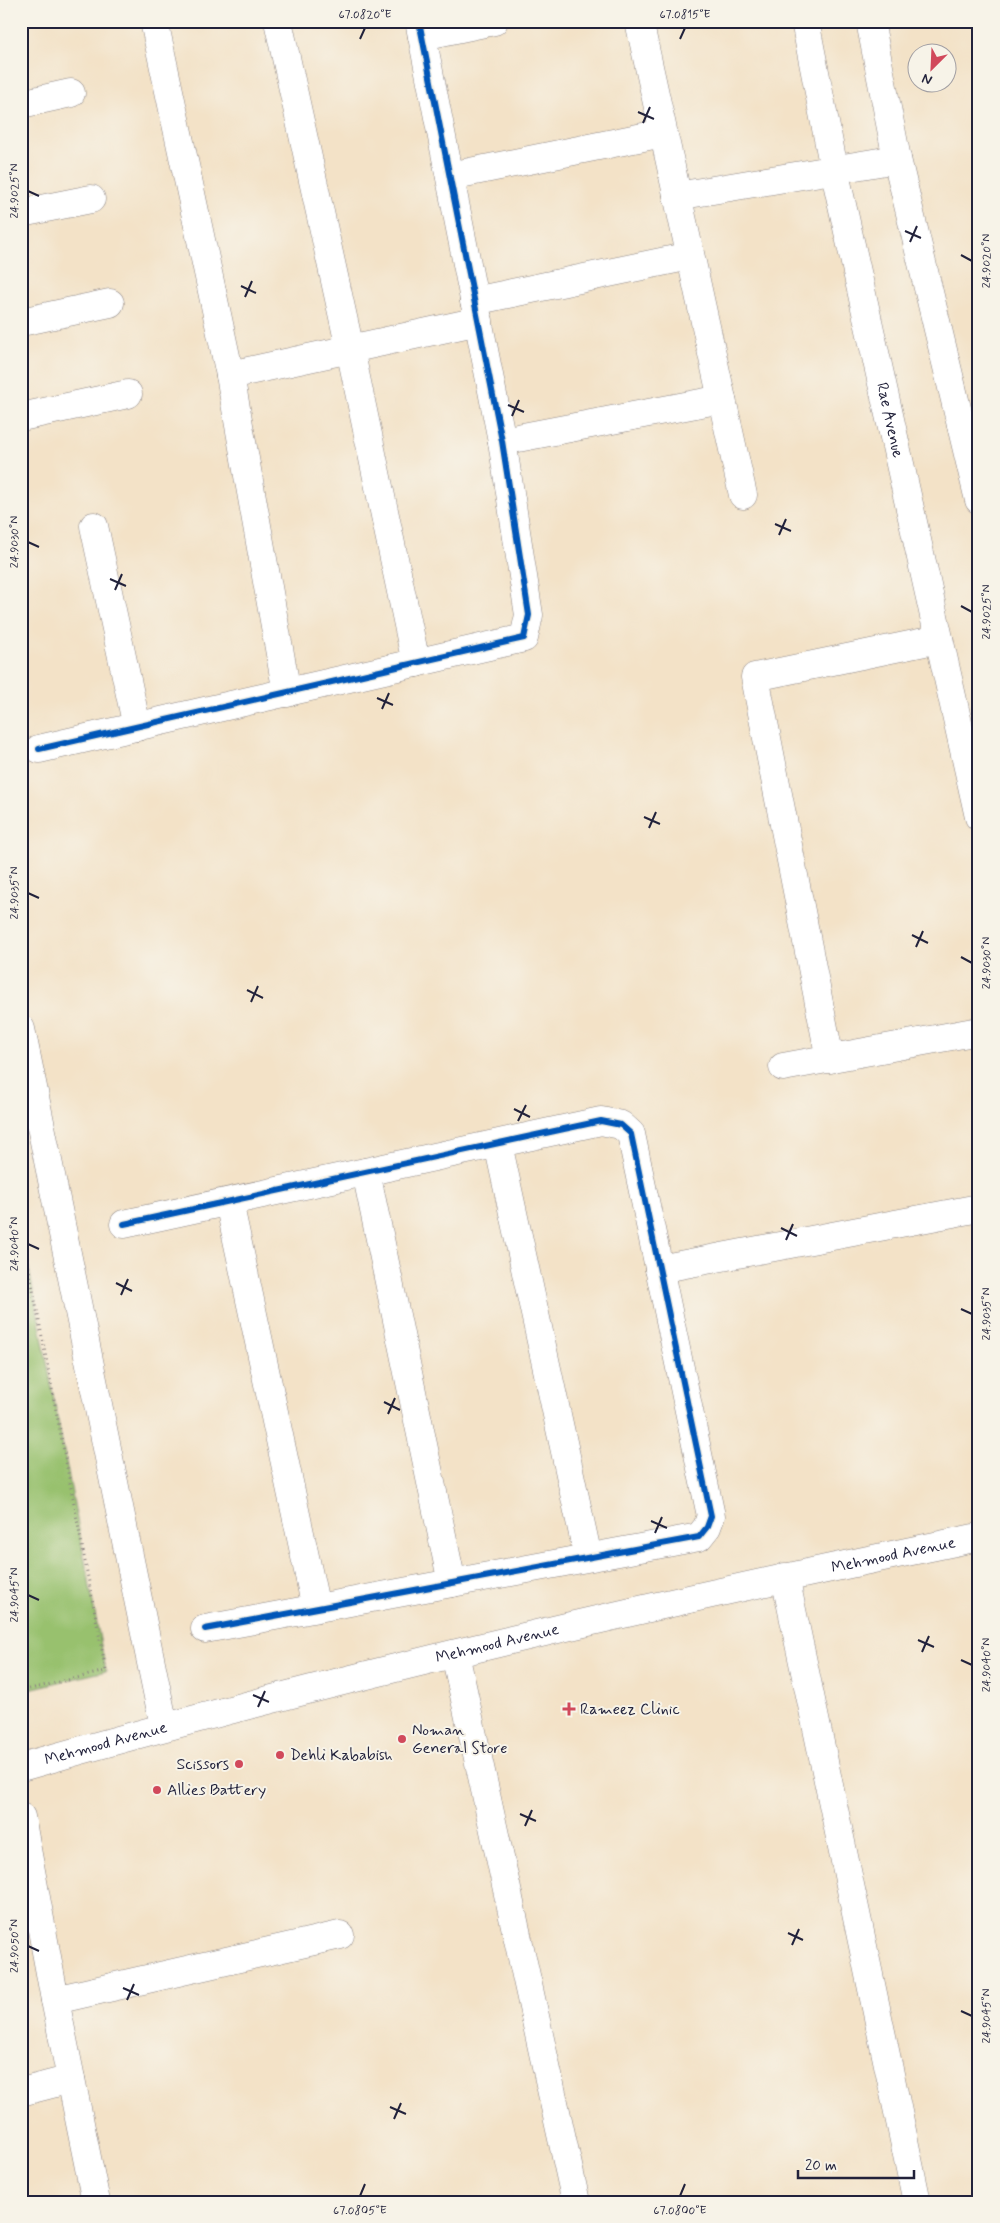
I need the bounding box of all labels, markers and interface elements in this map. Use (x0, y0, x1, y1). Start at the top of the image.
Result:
text: 67.0820°E (338, 7, 392, 23)
text: 67.0815°E (659, 7, 711, 23)
north arrow (908, 42, 958, 92)
text: N (919, 69, 935, 89)
text: 24.9025°N (7, 163, 23, 219)
text: 24.9020°N (979, 234, 995, 288)
street label: Rae Avenue (872, 380, 909, 460)
text: 24.9030°N (7, 516, 23, 568)
text: 24.9025°N (979, 584, 995, 640)
text: 24.9035°N (7, 867, 23, 919)
text: 24.9030°N (979, 937, 995, 989)
text: 24.9040°N (7, 1217, 23, 1271)
text: 24.9035°N (979, 1288, 995, 1340)
street label: Mehmood Avenue (829, 1532, 957, 1578)
text: 24.9045°N (7, 1567, 23, 1623)
street label: Mehmood Avenue (433, 1618, 561, 1668)
text: 24.9040°N (979, 1638, 995, 1692)
place label: Rameez Clinic (580, 1699, 680, 1720)
marker: Rameez Clinic (562, 1702, 576, 1716)
street label: Mehmood Avenue (42, 1717, 170, 1770)
place label: Noman General Store (412, 1720, 508, 1759)
marker: Noman General Store (396, 1733, 408, 1745)
place label: Dehli Kababish (290, 1745, 393, 1766)
marker: Dehli Kababish (274, 1749, 286, 1761)
place label: Scissors (176, 1754, 229, 1775)
marker: Scissors (233, 1758, 245, 1770)
place label: Allies Battery (167, 1780, 266, 1801)
marker: Allies Battery (151, 1784, 163, 1796)
text: 24.9050°N (7, 1919, 23, 1973)
text: 24.9045°N (979, 1988, 995, 2044)
scale bar (798, 2148, 914, 2180)
text: 20 m (805, 2156, 837, 2176)
text: 67.0805°E (333, 2203, 387, 2219)
text: 67.0800°E (653, 2203, 707, 2219)

